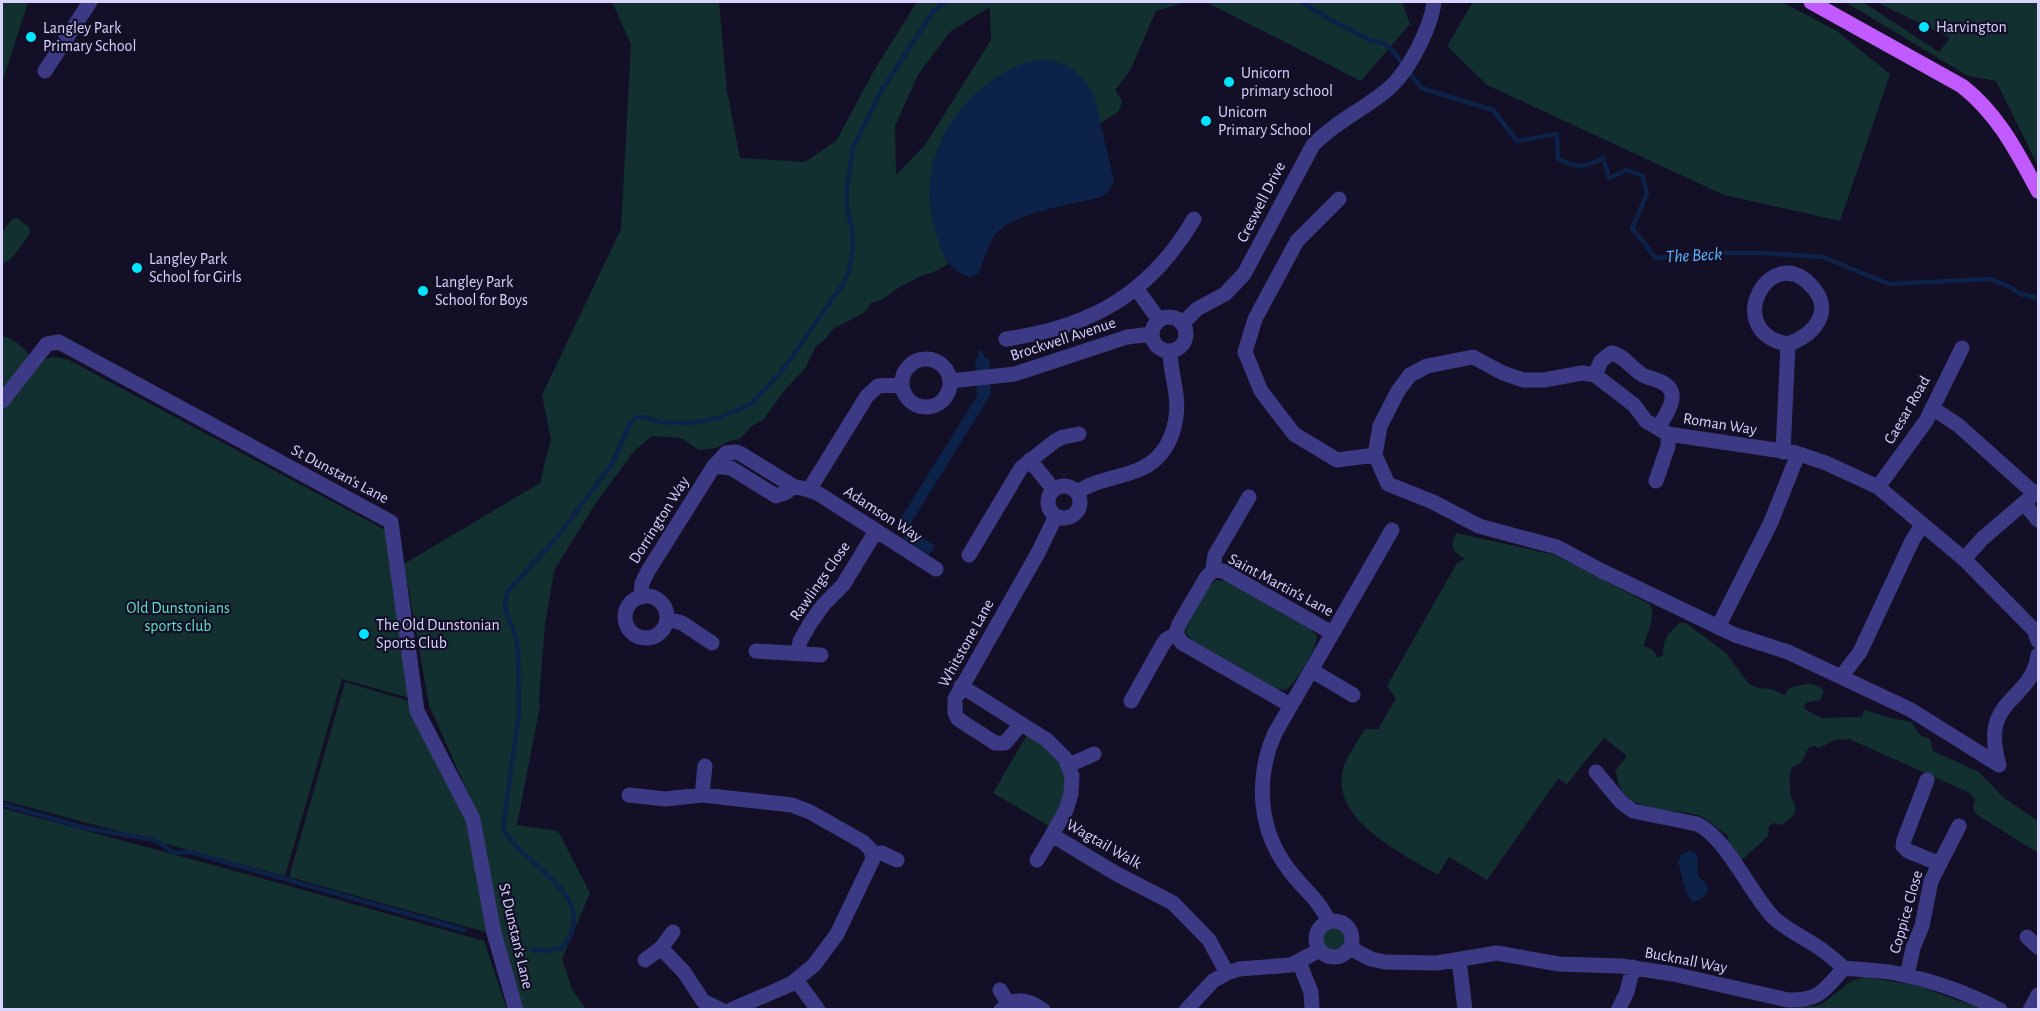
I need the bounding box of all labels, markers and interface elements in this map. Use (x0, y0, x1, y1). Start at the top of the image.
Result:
place label: Harvington (1936, 19, 2007, 35)
place label: Langley Park Primary School (43, 20, 136, 55)
marker: Harvington (1917, 20, 1931, 34)
marker: Langley Park Primary School (24, 30, 38, 44)
place label: Unicorn primary school (1241, 65, 1333, 100)
marker: Unicorn primary school (1222, 75, 1236, 89)
place label: Unicorn Primary School (1218, 104, 1311, 139)
marker: Unicorn Primary School (1199, 114, 1213, 128)
street label: Creswell Drive (1234, 159, 1288, 245)
water label: The Beck (1665, 246, 1723, 266)
place label: Langley Park School for Girls (149, 251, 242, 285)
marker: Langley Park School for Girls (130, 261, 144, 275)
place label: Langley Park School for Boys (435, 274, 528, 309)
marker: Langley Park School for Boys (416, 284, 430, 298)
street label: Brockwell Avenue (1008, 314, 1118, 364)
street label: Caesar Road (1881, 373, 1933, 447)
street label: Roman Way (1682, 410, 1758, 439)
street label: St Dunstan's Lane (289, 442, 391, 506)
street label: Dorrington Way (626, 474, 693, 567)
street label: Adamson Way (841, 483, 925, 546)
street label: Rawlings Close (787, 539, 853, 623)
street label: Saint Martin's Lane (1226, 551, 1336, 619)
street label: Whitstone Lane (935, 596, 997, 690)
park label: Old Dunstonians sports club (126, 600, 230, 634)
place label: The Old Dunstonian Sports Club (376, 617, 500, 651)
marker: The Old Dunstonian Sports Club (357, 627, 371, 641)
street label: Wagtail Walk (1064, 816, 1145, 872)
street label: Coppice Close (1887, 869, 1925, 955)
street label: St Dunstan's Lane (496, 882, 536, 990)
street label: Bucknall Way (1643, 944, 1729, 977)

